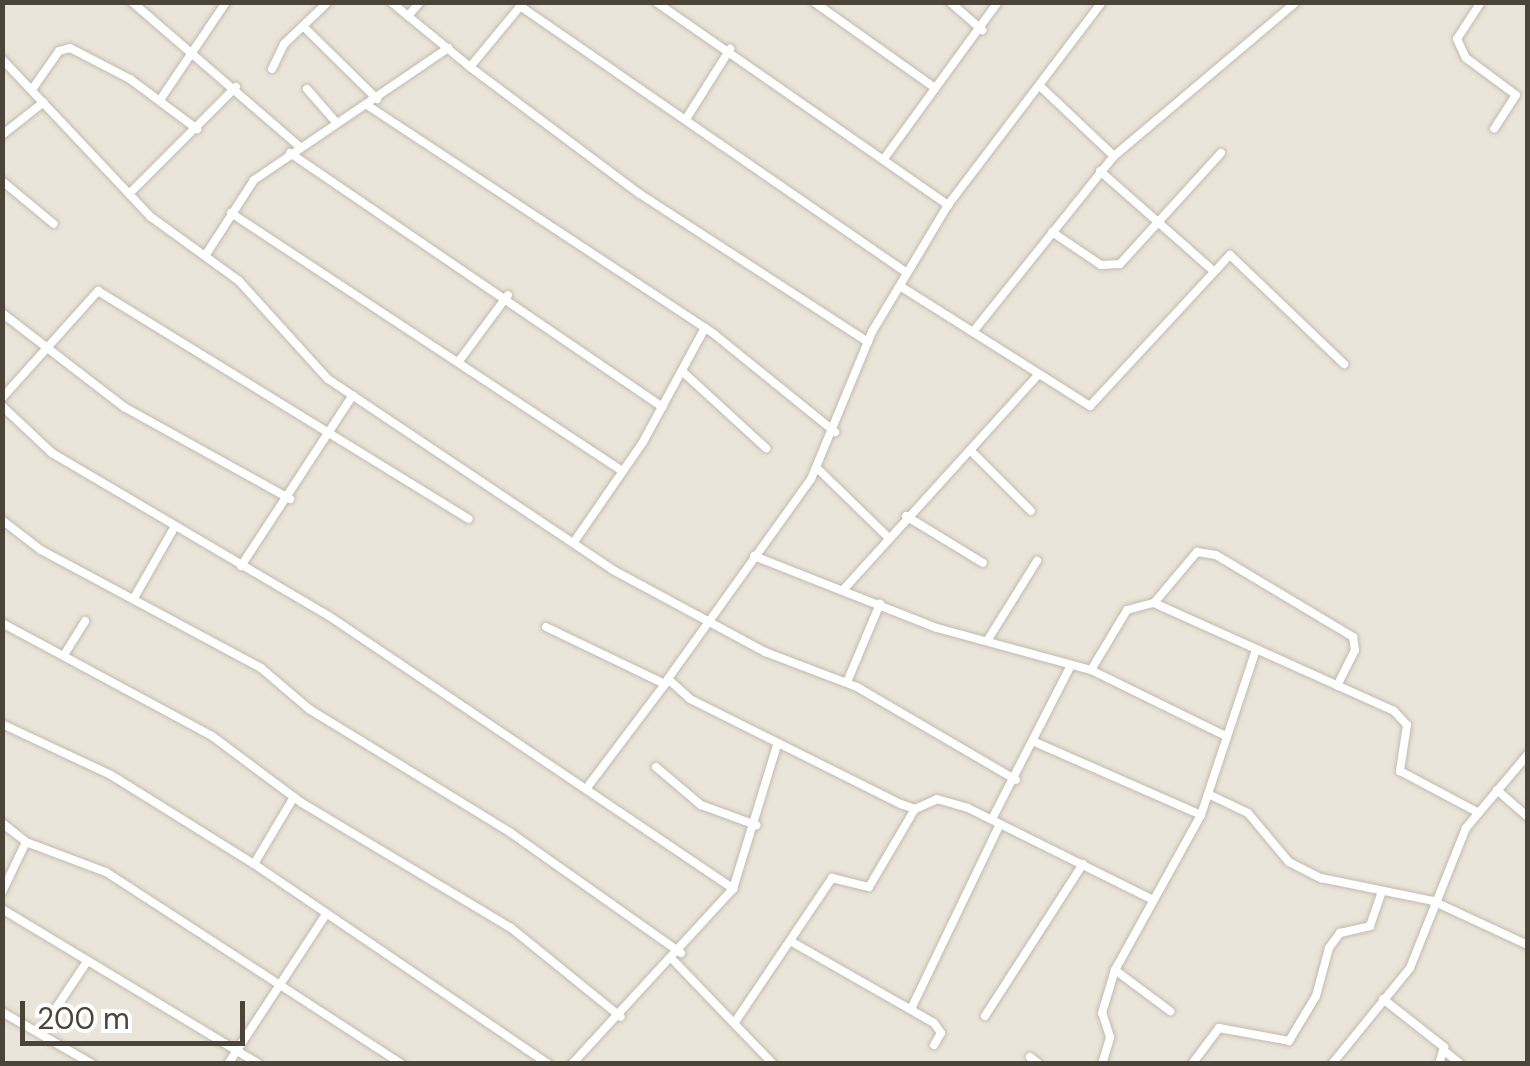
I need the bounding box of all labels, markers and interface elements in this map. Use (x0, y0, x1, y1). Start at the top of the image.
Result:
scale bar (25, 981, 250, 1043)
text: 200 m (37, 999, 130, 1038)

